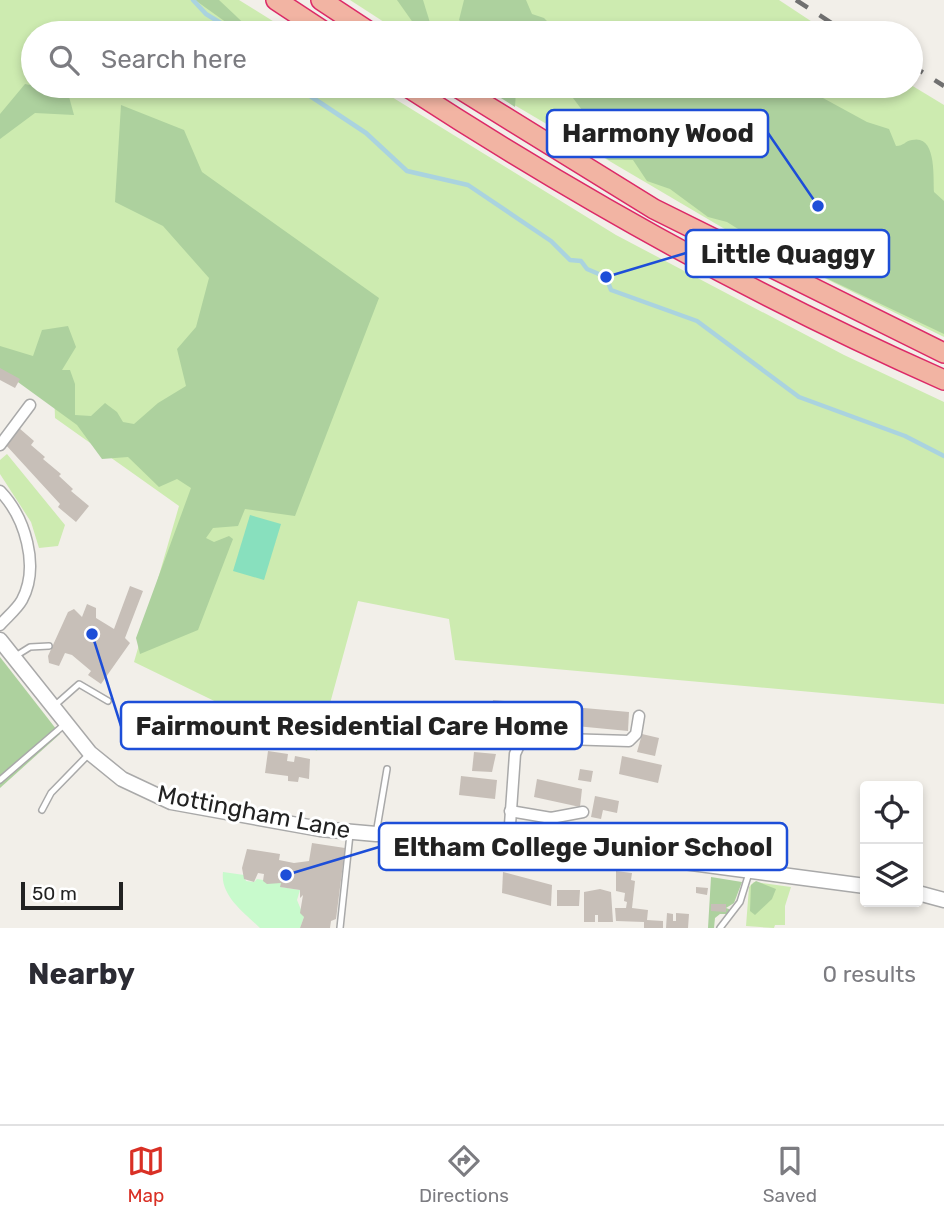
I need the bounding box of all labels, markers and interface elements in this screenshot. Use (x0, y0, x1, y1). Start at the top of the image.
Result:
search box (21, 21, 923, 98)
icon: search (45, 41, 83, 79)
text: Search here (101, 44, 247, 75)
callout: Harmony Wood (547, 110, 768, 157)
text: Harmony Wood (562, 118, 754, 149)
callout: Little Quaggy (686, 230, 889, 277)
text: Little Quaggy (701, 239, 876, 270)
callout: Fairmount Residential Care Home (121, 702, 582, 749)
text: Fairmount Residential Care Home (136, 711, 568, 742)
street label: Mottingham Lane (155, 780, 353, 844)
map controls (860, 781, 923, 907)
button: locate (860, 781, 923, 844)
callout: Eltham College Junior School (379, 823, 787, 870)
text: Eltham College Junior School (393, 832, 773, 863)
button: layers (860, 844, 923, 907)
scale bar (21, 879, 122, 911)
text: 50 m (32, 882, 77, 905)
text: Nearby (28, 956, 135, 992)
text: 0 results (822, 960, 916, 988)
tab: Map (127, 1142, 165, 1207)
tab: Directions (419, 1142, 509, 1207)
tab: Saved (763, 1142, 817, 1207)

